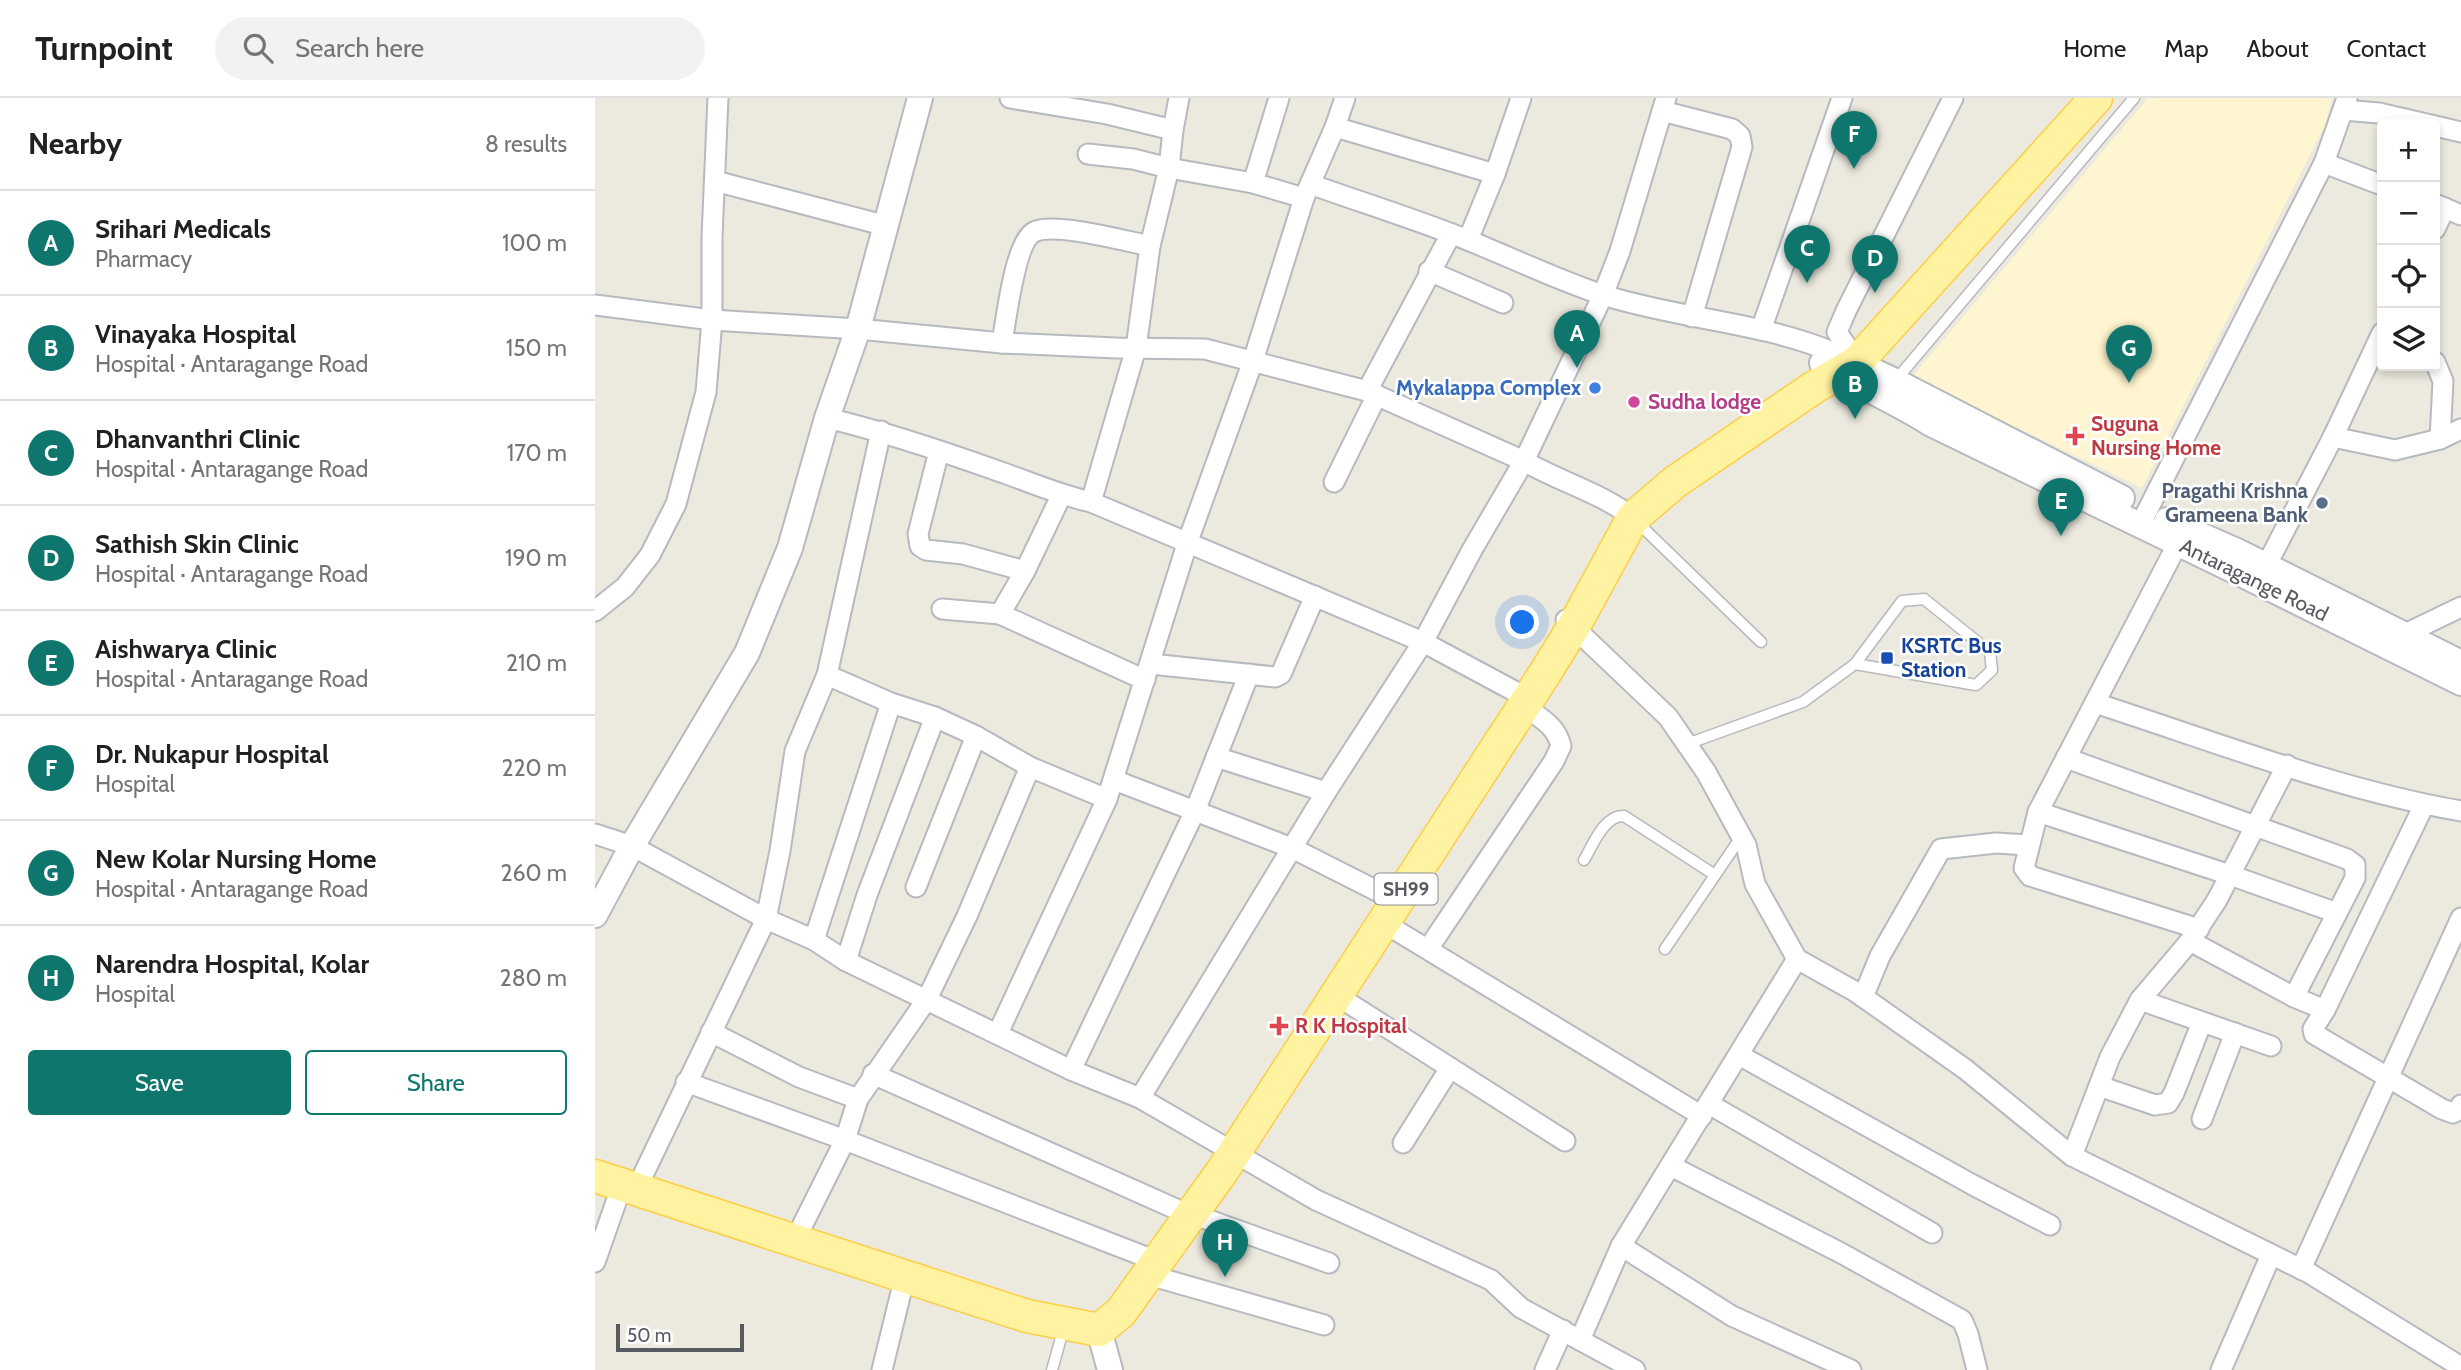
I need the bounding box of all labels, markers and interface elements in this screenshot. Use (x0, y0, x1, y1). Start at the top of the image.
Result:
search box (215, 17, 705, 80)
text: Turnpoint (35, 28, 173, 68)
icon: search (239, 29, 277, 67)
text: Search here (295, 32, 424, 64)
text: Home (2063, 34, 2126, 63)
text: Map (2164, 34, 2209, 63)
text: About (2247, 34, 2309, 63)
text: Contact (2347, 34, 2426, 63)
pin: F (1831, 111, 1877, 169)
map controls (2377, 119, 2440, 371)
button: + (2377, 119, 2440, 182)
text: Nearby (28, 125, 122, 162)
text: 8 results (485, 130, 567, 158)
button: − (2377, 182, 2440, 245)
text: Srihari Medicals (95, 213, 271, 245)
pin: C (1784, 225, 1830, 283)
text: A (44, 229, 58, 257)
text: 100 m (502, 229, 567, 257)
pin: D (1852, 235, 1898, 293)
text: Pharmacy (95, 245, 192, 273)
button: locate (2377, 245, 2440, 308)
button: layers (2377, 308, 2440, 371)
pin: A (1554, 310, 1600, 368)
text: Vinayaka Hospital (95, 318, 296, 350)
pin: G (2106, 325, 2152, 383)
text: B (44, 334, 58, 362)
text: 150 m (506, 334, 567, 362)
text: Hospital · Antaragange Road (95, 350, 368, 378)
pin: B (1832, 361, 1878, 419)
place label: Mykalappa Complex (1396, 375, 1582, 400)
marker: Mykalappa Complex (1587, 380, 1603, 396)
place label: Sudha lodge (1648, 389, 1761, 414)
marker: Sudha lodge (1626, 394, 1642, 410)
place label: Suguna Nursing Home (2091, 411, 2221, 460)
text: Dhanvanthri Clinic (95, 423, 300, 455)
marker: Suguna Nursing Home (2065, 426, 2085, 446)
text: C (44, 439, 58, 467)
text: 170 m (507, 439, 567, 467)
text: Hospital · Antaragange Road (95, 455, 368, 483)
pin: E (2038, 478, 2084, 536)
place label: Pragathi Krishna Grameena Bank (2161, 478, 2309, 527)
marker: Pragathi Krishna Grameena Bank (2314, 495, 2330, 511)
text: Sathish Skin Clinic (95, 528, 299, 560)
street label: Antaragange Road (2176, 533, 2333, 626)
text: D (43, 544, 59, 572)
text: 190 m (505, 544, 567, 572)
text: Hospital · Antaragange Road (95, 560, 368, 588)
your location (1505, 605, 1539, 639)
text: Aishwarya Clinic (95, 633, 277, 665)
place label: KSRTC Bus Station (1901, 633, 2002, 682)
text: E (44, 649, 58, 677)
text: 210 m (506, 649, 567, 677)
marker: KSRTC Bus Station (1879, 650, 1895, 666)
text: Hospital · Antaragange Road (95, 665, 368, 693)
text: Dr. Nukapur Hospital (95, 738, 329, 770)
text: F (45, 754, 57, 782)
text: 220 m (501, 754, 567, 782)
text: Hospital (95, 770, 175, 798)
text: New Kolar Nursing Home (95, 843, 376, 875)
text: G (43, 859, 59, 887)
text: 260 m (500, 859, 567, 887)
road number: SH99 (1375, 874, 1437, 904)
text: Hospital · Antaragange Road (95, 875, 368, 903)
text: Narendra Hospital, Kolar (95, 948, 369, 980)
text: H (43, 964, 59, 992)
text: 280 m (500, 964, 567, 992)
text: Hospital (95, 980, 175, 1008)
place label: R K Hospital (1295, 1013, 1407, 1038)
marker: R K Hospital (1269, 1016, 1289, 1036)
button: Save (28, 1050, 291, 1115)
button: Share (305, 1050, 567, 1115)
pin: H (1202, 1219, 1248, 1277)
scale bar (616, 1321, 744, 1353)
text: 50 m (627, 1324, 671, 1347)

